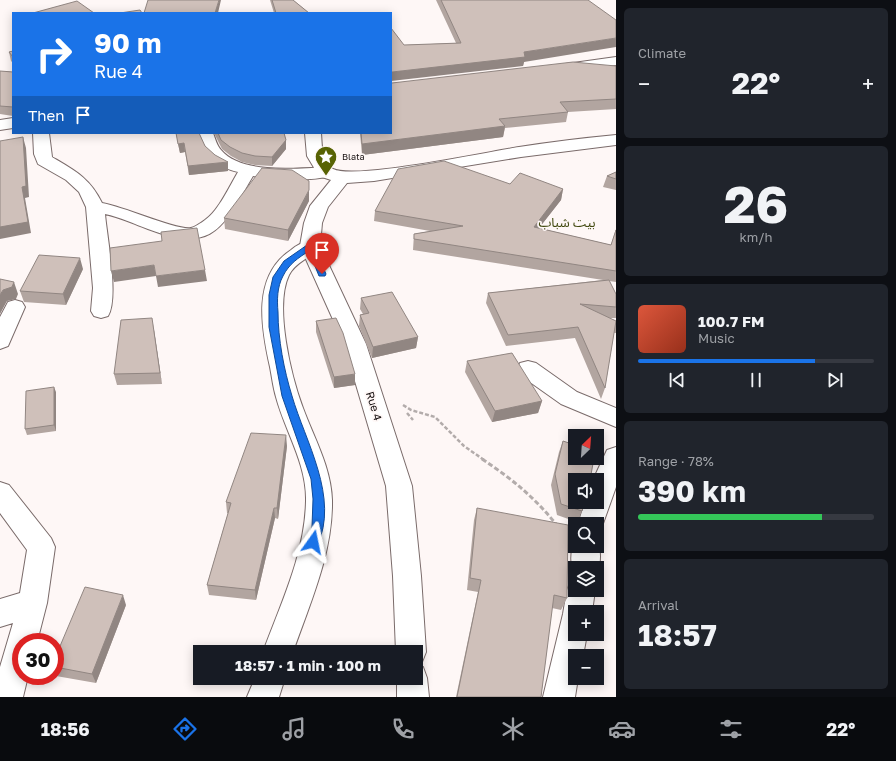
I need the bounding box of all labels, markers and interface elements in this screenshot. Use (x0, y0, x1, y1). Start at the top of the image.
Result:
text: 90 m (94, 26, 161, 59)
icon: right (28, 28, 80, 80)
text: Climate (638, 45, 686, 61)
text: Rue 4 (94, 60, 143, 82)
text: 22° (732, 65, 780, 101)
text: − (638, 70, 650, 97)
text: + (862, 70, 874, 97)
icon: arrive (72, 104, 94, 126)
text: Then (28, 106, 64, 124)
place icon: Blata (313, 144, 339, 177)
place label: Blata (342, 151, 365, 162)
text: 26 (724, 172, 788, 234)
district label: بيت شباب (538, 214, 596, 230)
text: km/h (739, 229, 773, 245)
pin (305, 233, 339, 274)
icon: arrive (311, 239, 333, 261)
text: 100.7 FM (698, 312, 764, 330)
text: Music (698, 330, 735, 346)
icon: previous (666, 369, 688, 391)
icon: pause (745, 369, 767, 391)
icon: next (824, 369, 846, 391)
street label: Rue 4 (364, 390, 385, 422)
north arrow (568, 429, 604, 465)
map controls (568, 429, 604, 685)
text: Range · 78% (638, 453, 714, 469)
button: sound (568, 473, 604, 509)
text: 390 km (638, 473, 746, 509)
button: search (568, 517, 604, 553)
position arrow (292, 521, 334, 563)
button: layers (568, 561, 604, 597)
text: Arrival (638, 597, 679, 613)
button: + (568, 605, 604, 641)
text: 18:57 (638, 617, 717, 653)
speed limit sign: 30 (12, 633, 64, 685)
button: − (568, 649, 604, 685)
text: 18:57 · 1 min · 100 m (235, 656, 381, 674)
icon: directions (171, 715, 199, 743)
icon: music (280, 715, 308, 743)
icon: phone (389, 715, 417, 743)
icon: climate (499, 715, 527, 743)
icon: car (608, 715, 636, 743)
icon: filters (717, 715, 745, 743)
text: 18:56 (41, 718, 90, 740)
text: 22° (826, 718, 855, 740)

